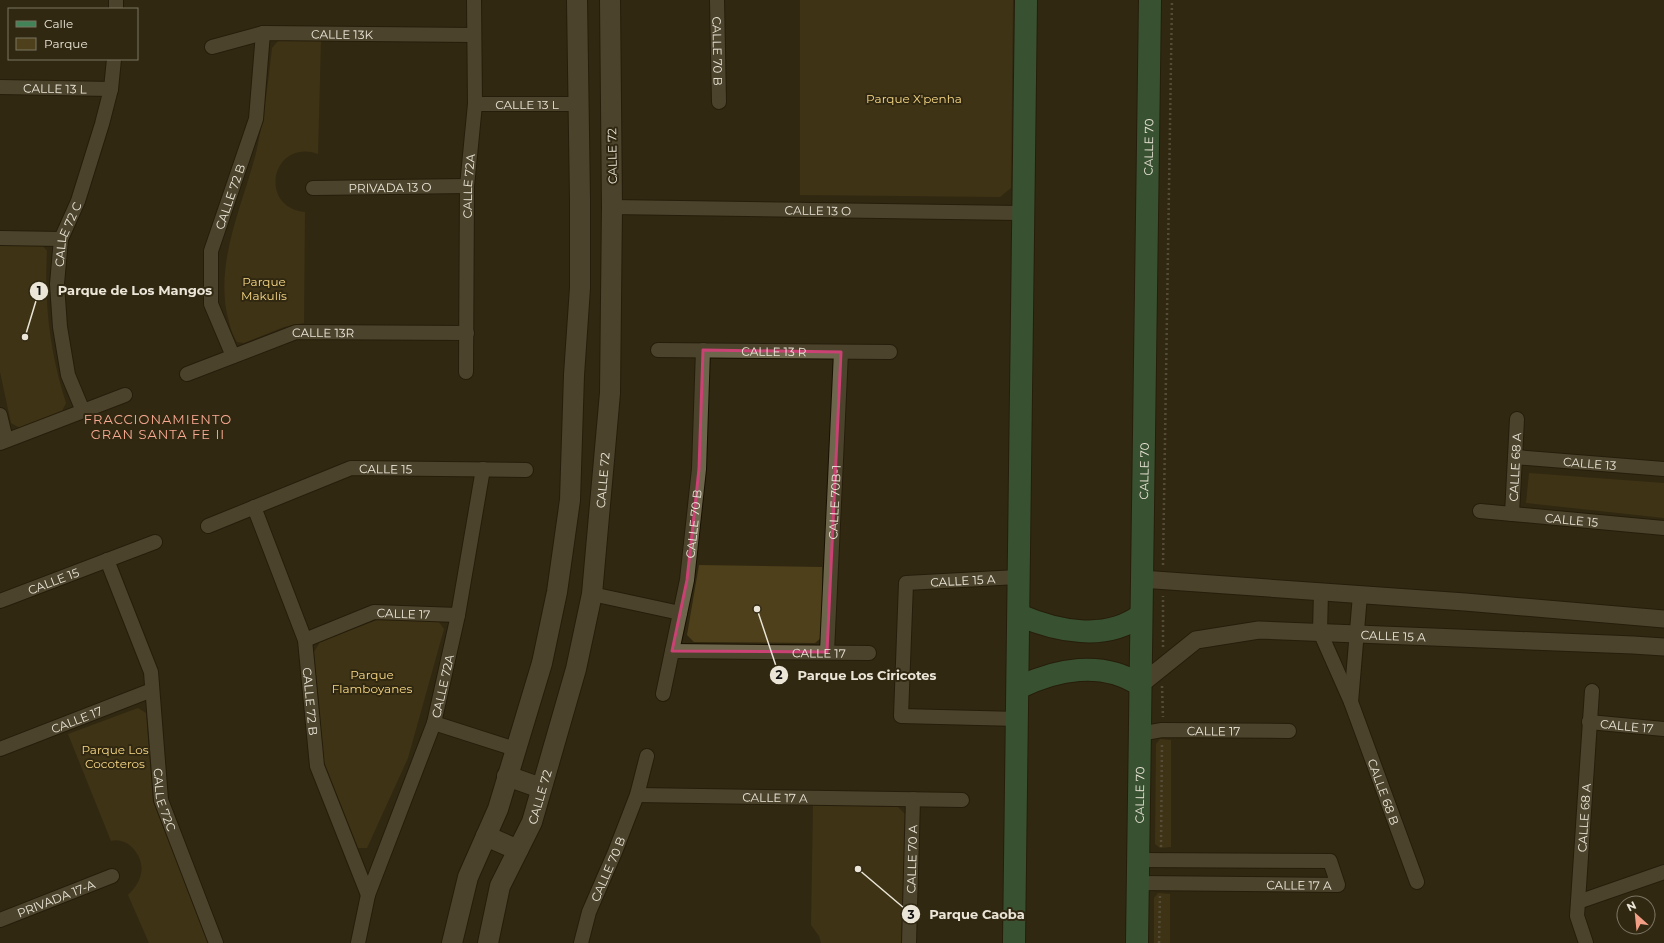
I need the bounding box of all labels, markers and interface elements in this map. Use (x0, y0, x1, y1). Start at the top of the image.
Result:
legend (8, 8, 138, 60)
text: Calle (44, 16, 73, 31)
street label: CALLE 70 B (710, 16, 726, 86)
street label: CALLE 13K (311, 26, 374, 42)
text: Parque (44, 36, 88, 51)
street label: CALLE 13 L (23, 80, 87, 96)
park label: Parque X'penha (866, 91, 962, 106)
street label: CALLE 13 L (495, 97, 559, 112)
street label: CALLE 70 (1140, 118, 1156, 176)
street label: CALLE 72 (604, 128, 620, 184)
street label: CALLE 72A (459, 153, 478, 218)
street label: CALLE 72 B (211, 162, 248, 231)
street label: PRIVADA 13 O (348, 179, 432, 195)
street label: CALLE 72 C (51, 199, 84, 267)
street label: CALLE 13 O (785, 202, 851, 218)
park label: Parque Makulís (241, 274, 287, 303)
callout: Parque de Los Mangos (29, 278, 220, 303)
text: Parque de Los Mangos (58, 282, 212, 298)
text: 1 (37, 283, 41, 298)
street label: CALLE 13R (292, 324, 355, 340)
street label: CALLE 13 R (741, 343, 807, 359)
district label: FRACCIONAMIENTO GRAN SANTA FE II (84, 411, 232, 442)
street label: CALLE 68 A (1505, 432, 1524, 502)
street label: CALLE 70 (1136, 442, 1151, 500)
street label: CALLE 72 (592, 451, 612, 509)
street label: CALLE 13 (1563, 453, 1617, 473)
street label: CALLE 15 (359, 461, 413, 476)
street label: CALLE 70B-1 (825, 464, 843, 540)
street label: CALLE 70 B (682, 489, 704, 559)
street label: CALLE 15 (1544, 510, 1599, 529)
street label: CALLE 15 (26, 564, 81, 597)
street label: CALLE 15 A (930, 571, 996, 589)
street label: CALLE 17 (376, 605, 431, 622)
street label: CALLE 15 A (1360, 627, 1427, 644)
street label: CALLE 17 (792, 645, 846, 660)
street label: CALLE 72A (428, 653, 457, 719)
callout: Parque Los Ciricotes (769, 663, 944, 688)
street label: CALLE 72 B (300, 667, 322, 736)
park label: Parque Flamboyanes (332, 667, 412, 696)
text: 2 (775, 667, 783, 682)
text: Parque Los Ciricotes (798, 667, 937, 683)
street label: CALLE 17 (49, 703, 104, 736)
street label: CALLE 17 (1599, 716, 1654, 735)
street label: CALLE 17 (1187, 723, 1241, 738)
park label: Parque Los Cocoteros (81, 742, 149, 771)
street label: CALLE 68 B (1365, 756, 1403, 827)
street label: CALLE 70 (1131, 766, 1147, 824)
street label: CALLE 72C (151, 767, 180, 834)
street label: CALLE 72 (524, 768, 554, 826)
street label: CALLE 68 A (1574, 782, 1593, 853)
street label: CALLE 17 A (742, 789, 808, 805)
street label: CALLE 70 A (903, 824, 920, 894)
street label: CALLE 70 B (587, 834, 628, 904)
street label: PRIVADA 17-A (15, 876, 97, 920)
street label: CALLE 17 A (1266, 877, 1332, 892)
north arrow (1616, 895, 1656, 935)
text: N (1624, 898, 1639, 914)
callout: Parque Caoba (901, 902, 1032, 927)
text: Parque Caoba (929, 906, 1025, 922)
text: 3 (906, 907, 915, 922)

